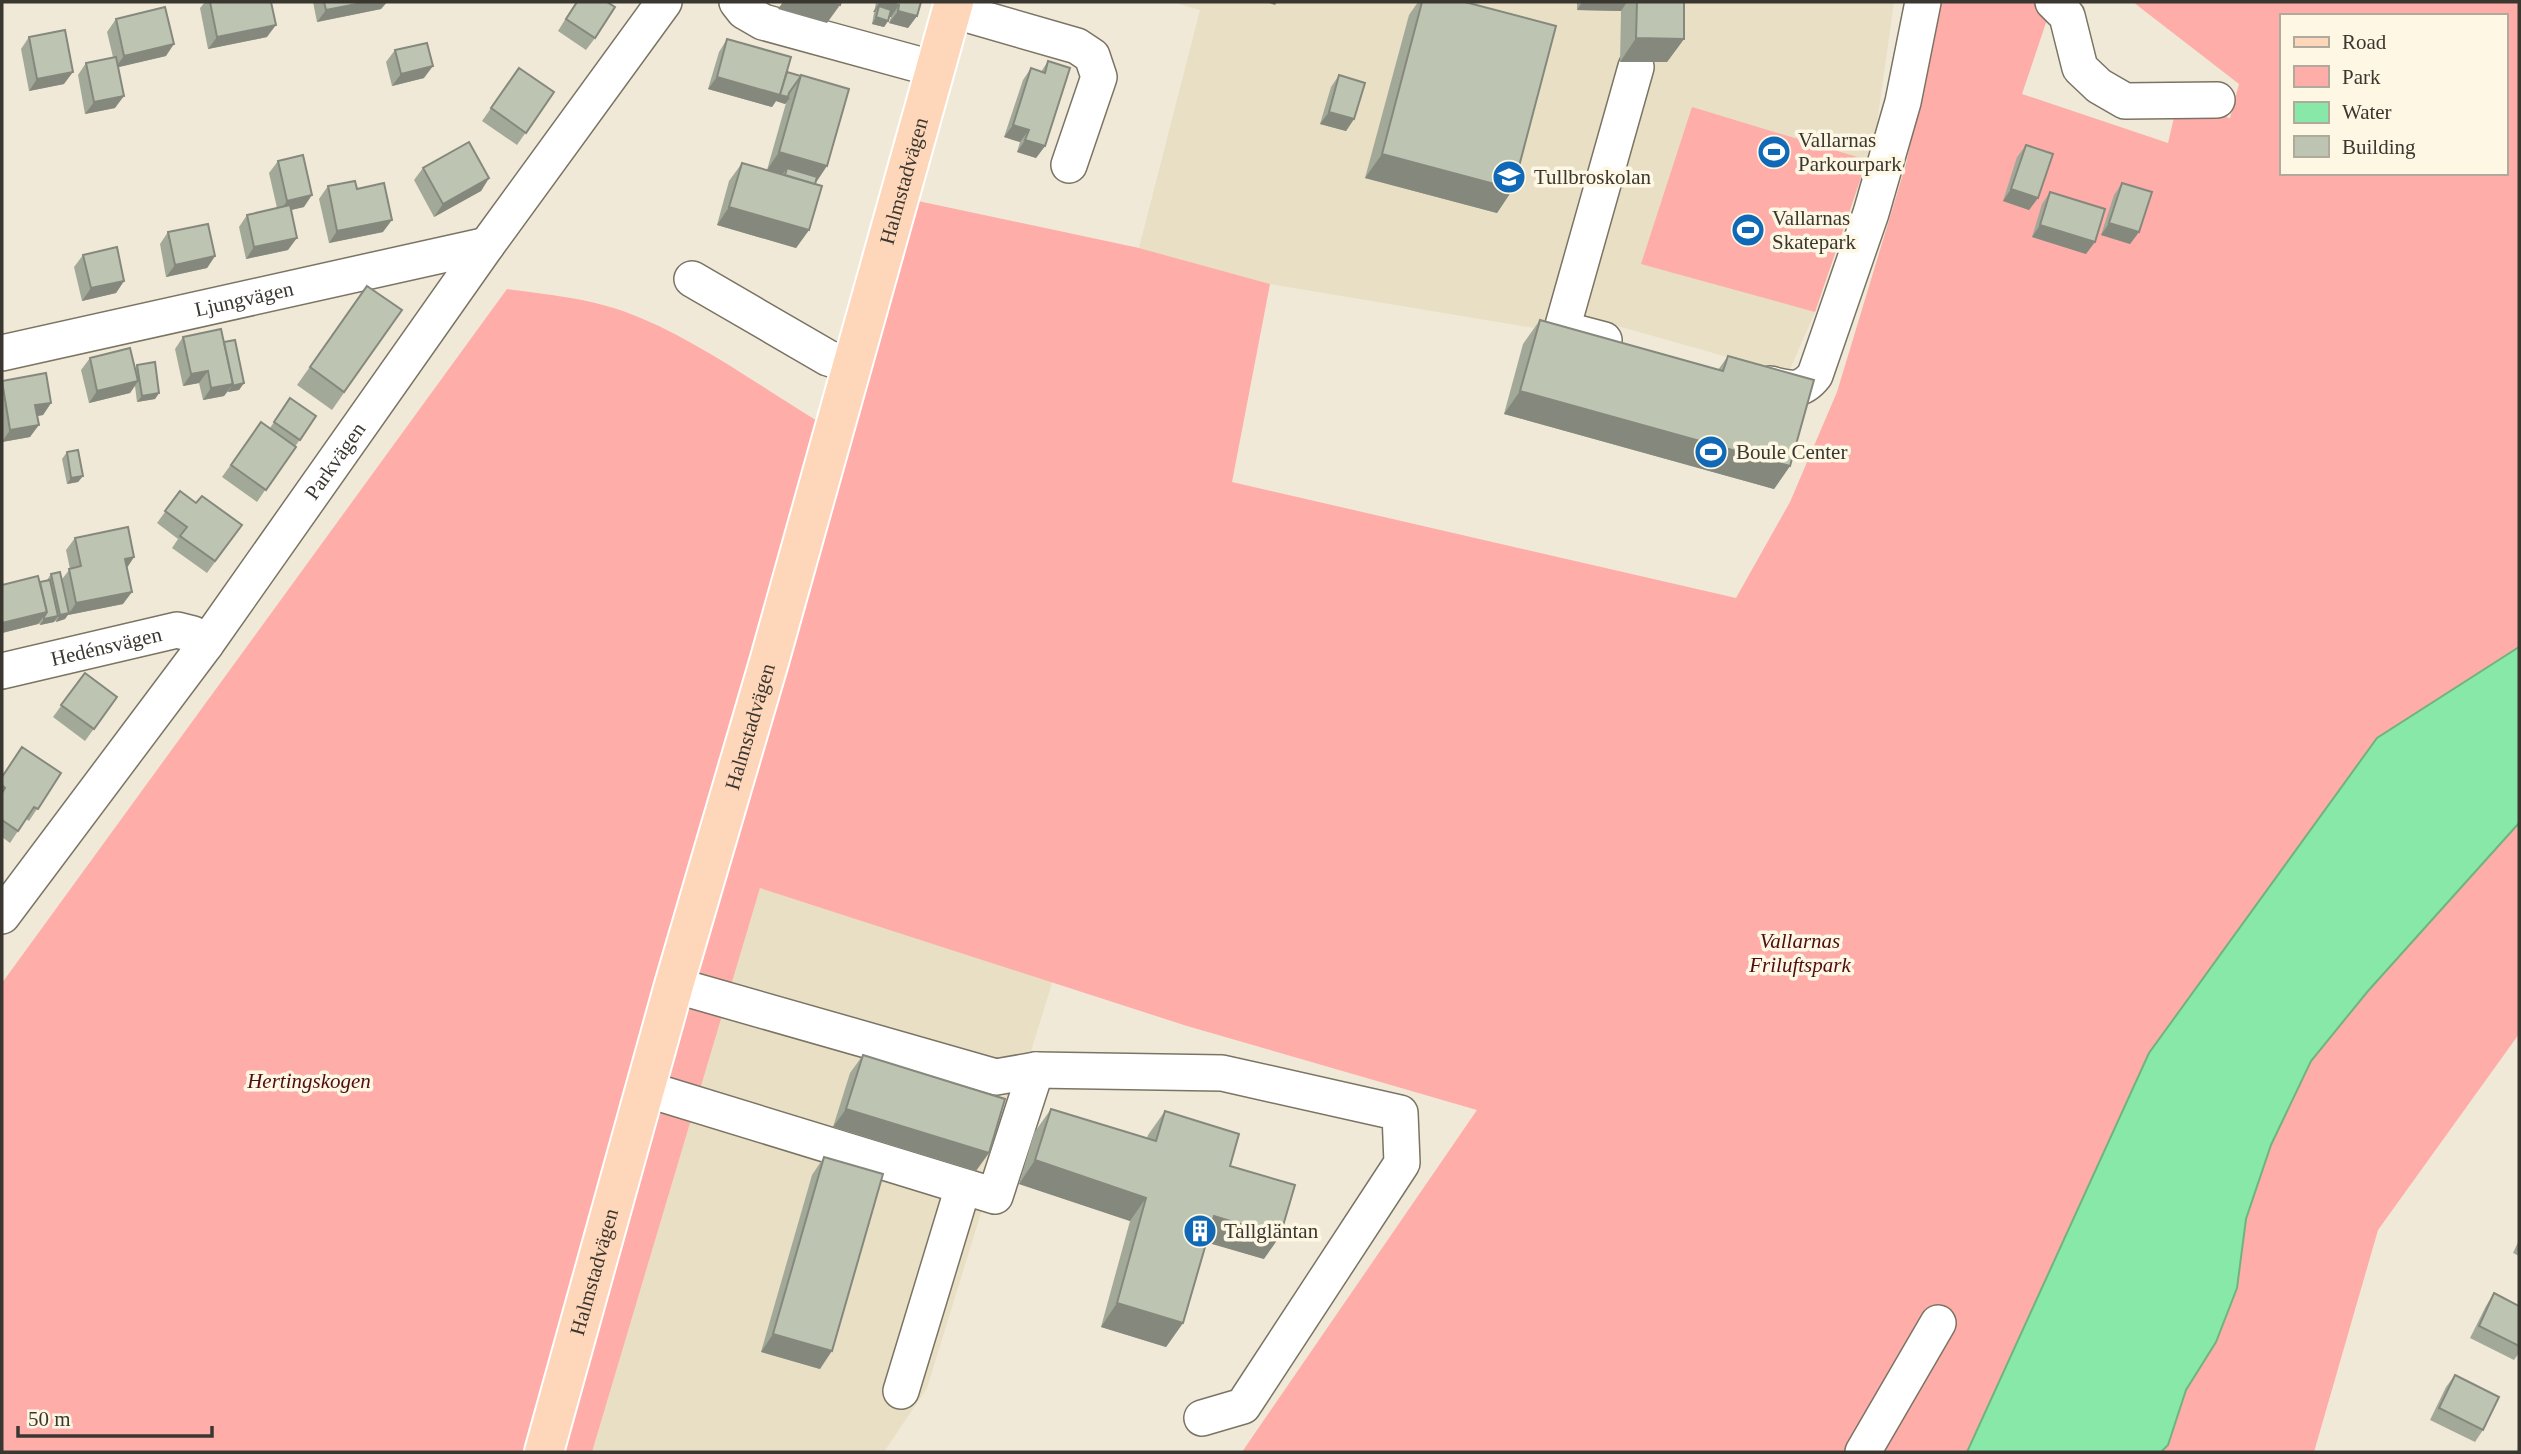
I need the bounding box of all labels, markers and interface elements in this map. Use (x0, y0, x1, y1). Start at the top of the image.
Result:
legend (2280, 14, 2507, 175)
text: Road (2342, 30, 2387, 54)
text: Park (2342, 65, 2381, 89)
text: Water (2342, 100, 2392, 124)
street label: Halmstadvägen (875, 114, 933, 247)
place label: Vallarnas Parkourpark (1798, 128, 1902, 176)
sports icon: Vallarnas Parkourpark (1755, 133, 1793, 171)
text: Building (2342, 135, 2416, 159)
school or university icon: Tullbroskolan (1490, 158, 1528, 196)
place label: Tullbroskolan (1534, 165, 1652, 189)
place label: Vallarnas Skatepark (1772, 206, 1856, 254)
sports icon: Vallarnas Skatepark (1729, 211, 1767, 249)
street label: Ljungvägen (192, 276, 296, 322)
street label: Parkvägen (300, 417, 371, 504)
sports icon: Boule Center (1692, 433, 1730, 471)
place label: Boule Center (1736, 440, 1847, 464)
street label: Hedénsvägen (48, 622, 164, 671)
street label: Halmstadvägen (720, 660, 780, 793)
park label: Vallarnas Friluftspark (1748, 929, 1851, 977)
park label: Hertingskogen (246, 1069, 371, 1093)
street label: Halmstadvägen (565, 1205, 623, 1338)
building icon: Tallgläntan (1181, 1212, 1219, 1250)
place label: Tallgläntan (1224, 1219, 1319, 1243)
scale bar (18, 1394, 212, 1438)
text: 50 m (28, 1407, 71, 1431)

